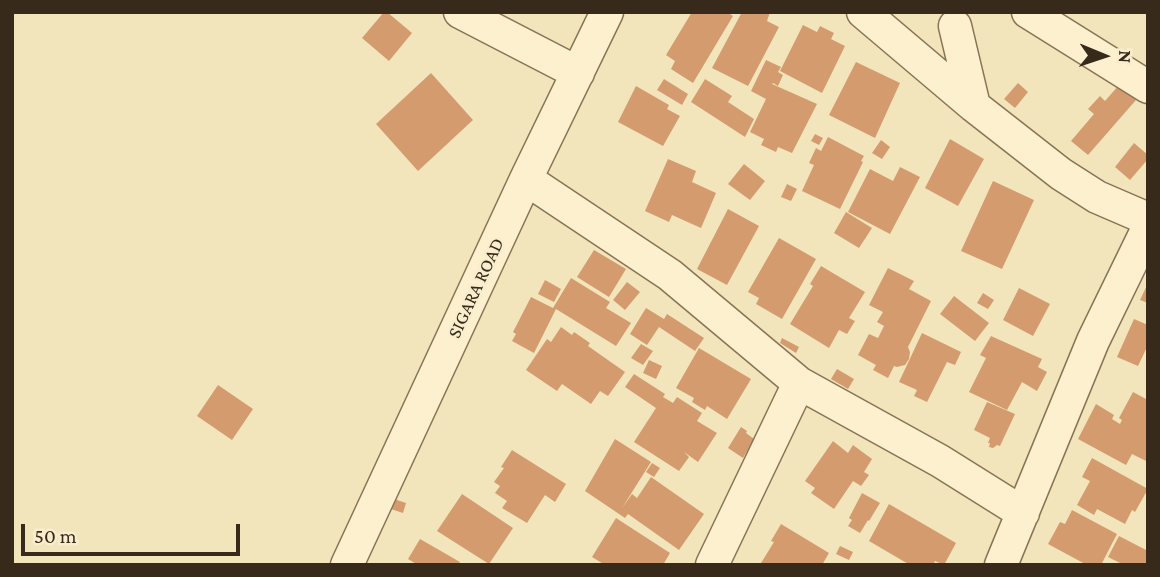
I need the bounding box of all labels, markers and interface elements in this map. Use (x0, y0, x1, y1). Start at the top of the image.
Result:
north arrow (1069, 21, 1139, 91)
text: N (1115, 50, 1136, 64)
street label: SIGARA ROAD (443, 234, 509, 342)
scale bar (24, 510, 243, 554)
text: 50 m (34, 524, 77, 548)

